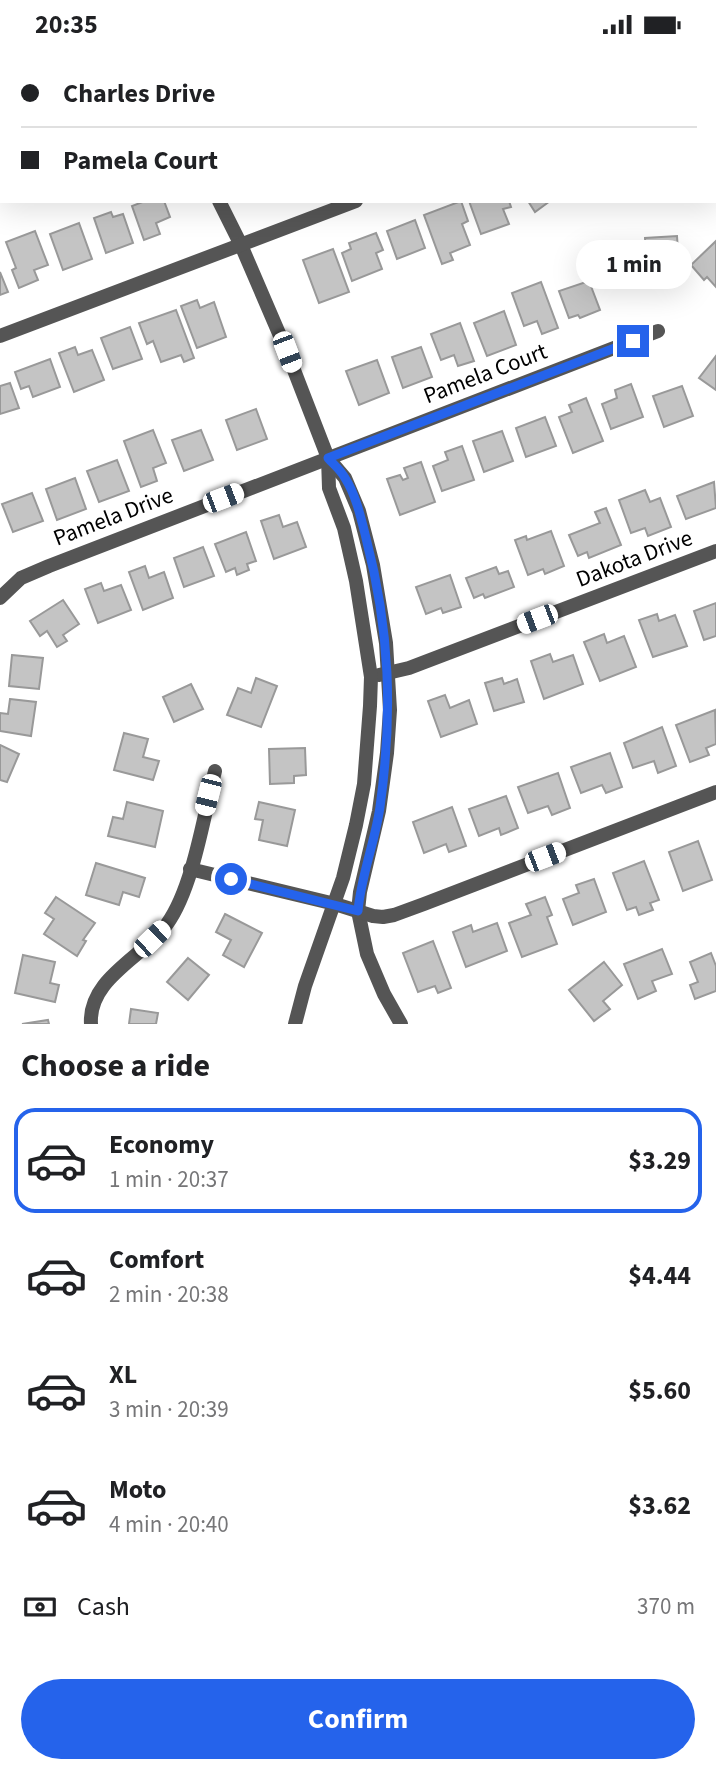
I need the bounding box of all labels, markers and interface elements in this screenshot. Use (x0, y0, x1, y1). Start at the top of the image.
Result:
text: 20:35 (35, 6, 98, 43)
text: Charles Drive (63, 75, 216, 112)
text: Pamela Court (63, 142, 218, 179)
callout: 1 min (575, 239, 691, 289)
text: 1 min (606, 248, 662, 281)
route end (617, 325, 649, 357)
car (270, 329, 305, 375)
street label: Pamela Court (419, 335, 552, 412)
street label: Pamela Drive (48, 478, 178, 554)
car (200, 481, 247, 515)
street label: Dakota Drive (571, 521, 697, 596)
car (514, 602, 561, 636)
car (193, 772, 224, 818)
car (522, 840, 569, 874)
route start (215, 863, 247, 895)
car (130, 917, 175, 961)
text: Choose a ride (21, 1043, 210, 1089)
text: Economy (109, 1126, 214, 1163)
icon: car (25, 1129, 88, 1192)
text: $3.29 (628, 1142, 691, 1179)
text: 1 min · 20:37 (109, 1163, 229, 1196)
text: Comfort (109, 1241, 204, 1278)
icon: car (25, 1244, 88, 1307)
text: $4.44 (628, 1257, 691, 1294)
text: 2 min · 20:38 (109, 1278, 229, 1311)
text: XL (109, 1356, 137, 1393)
icon: car (25, 1359, 88, 1422)
text: $5.60 (628, 1372, 691, 1409)
text: 3 min · 20:39 (109, 1393, 229, 1426)
text: Moto (109, 1471, 166, 1508)
icon: car (25, 1474, 88, 1537)
text: $3.62 (628, 1487, 691, 1524)
text: 4 min · 20:40 (109, 1508, 229, 1541)
icon: cash (21, 1588, 59, 1626)
text: Cash (77, 1588, 130, 1625)
text: 370 m (637, 1590, 695, 1623)
button: Confirm (21, 1679, 695, 1759)

